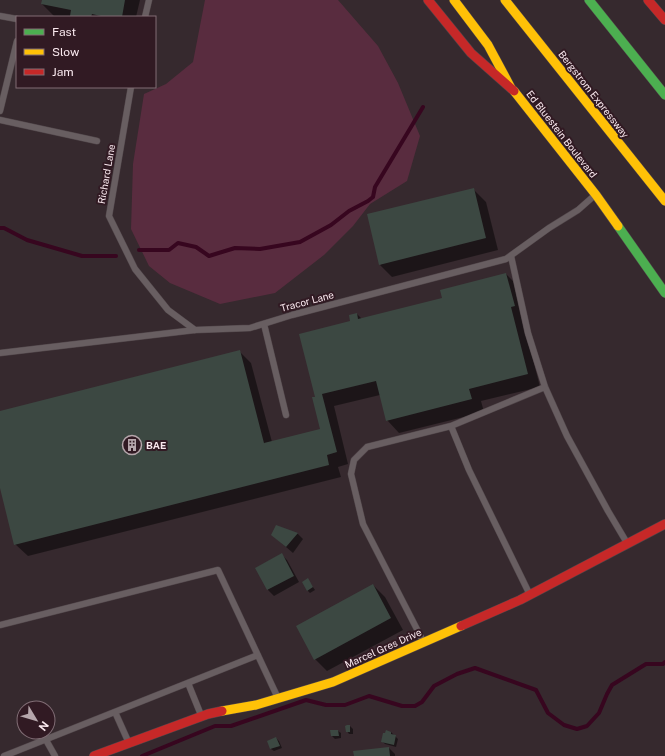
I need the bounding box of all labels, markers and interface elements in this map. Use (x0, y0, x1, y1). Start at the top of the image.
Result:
legend (16, 16, 156, 88)
text: Fast (52, 25, 77, 39)
text: Slow (52, 45, 80, 59)
street label: Bergstrom Expressway (556, 48, 632, 140)
text: Jam (52, 65, 74, 79)
street label: Ed Bluestein Boulevard (524, 88, 600, 180)
street label: Richard Lane (95, 143, 117, 205)
street label: Tracor Lane (279, 288, 335, 314)
building icon: BAE (121, 434, 143, 456)
place label: BAE (146, 439, 166, 451)
street label: Marcel Gres Drive (343, 626, 424, 670)
north arrow (16, 700, 56, 740)
text: N (37, 719, 51, 733)

